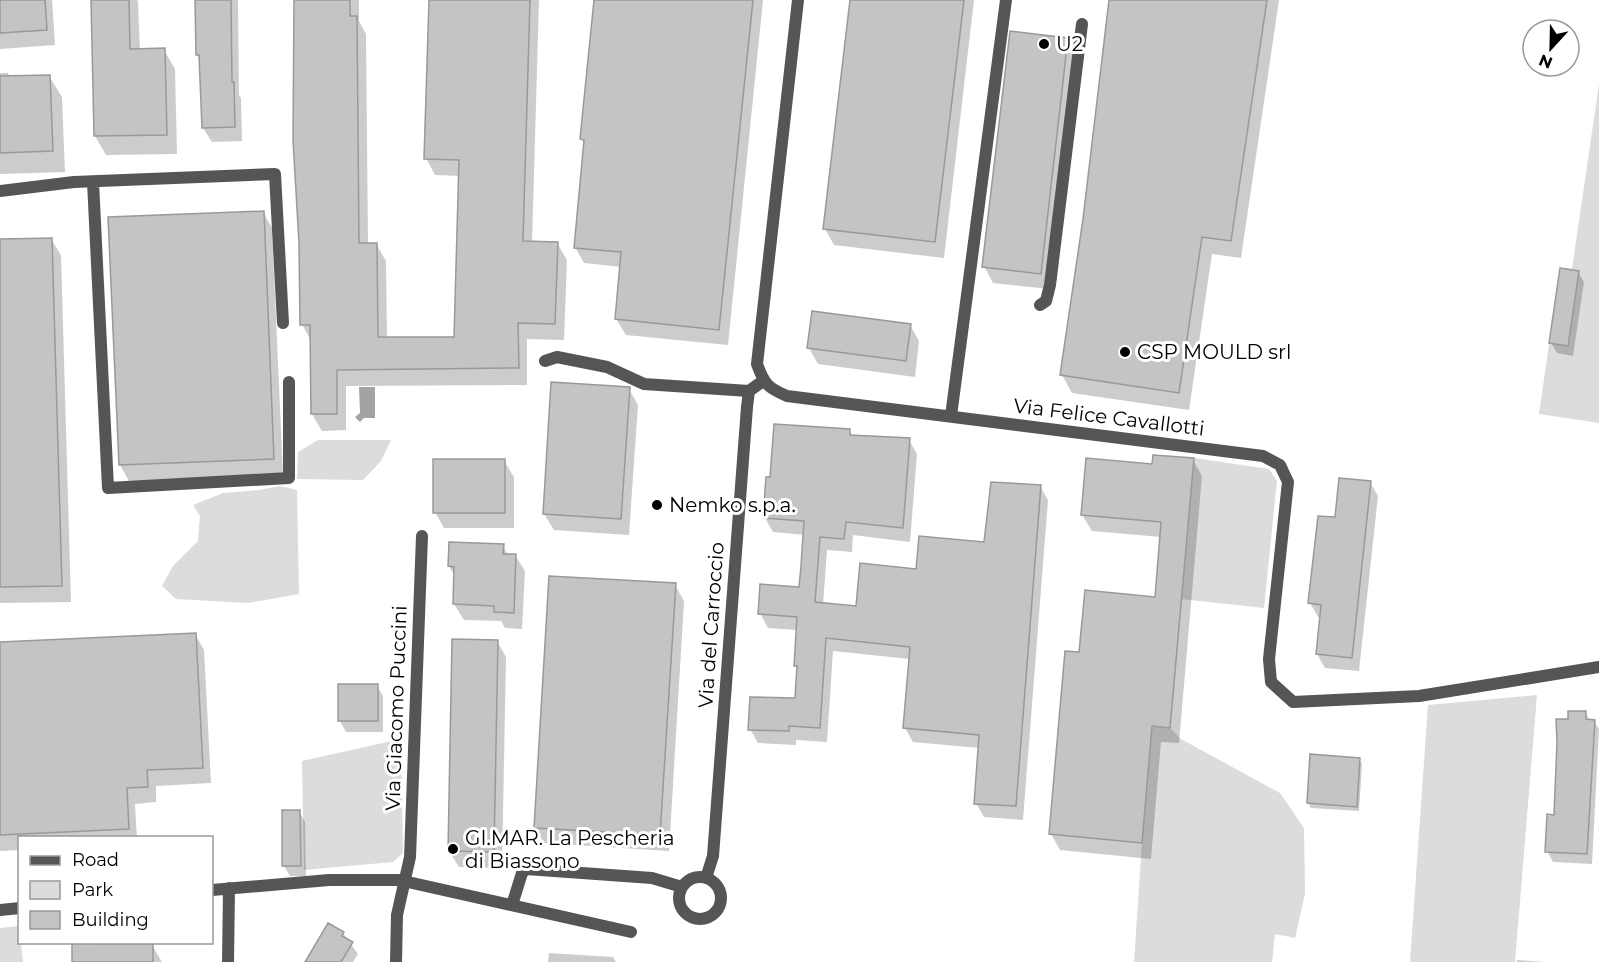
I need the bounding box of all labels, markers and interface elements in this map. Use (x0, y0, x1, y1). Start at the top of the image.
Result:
north arrow (1521, 18, 1581, 78)
place label: U2 (1056, 32, 1083, 56)
marker: U2 (1037, 37, 1051, 51)
text: N (1536, 50, 1555, 73)
place label: CSP MOULD srl (1137, 340, 1291, 364)
marker: CSP MOULD srl (1118, 345, 1132, 359)
street label: Via Felice Cavallotti (1012, 393, 1206, 441)
place label: Nemko s.p.a. (669, 493, 796, 517)
marker: Nemko s.p.a. (650, 498, 664, 512)
street label: Via del Carroccio (693, 541, 729, 709)
street label: Via Giacomo Puccini (380, 605, 412, 811)
place label: GI.MAR. La Pescheria di Biassono (465, 826, 675, 873)
legend (18, 836, 213, 944)
marker: GI.MAR. La Pescheria di Biassono (446, 842, 460, 856)
text: Road (72, 849, 119, 871)
text: Park (72, 879, 113, 901)
text: Building (72, 909, 149, 931)

